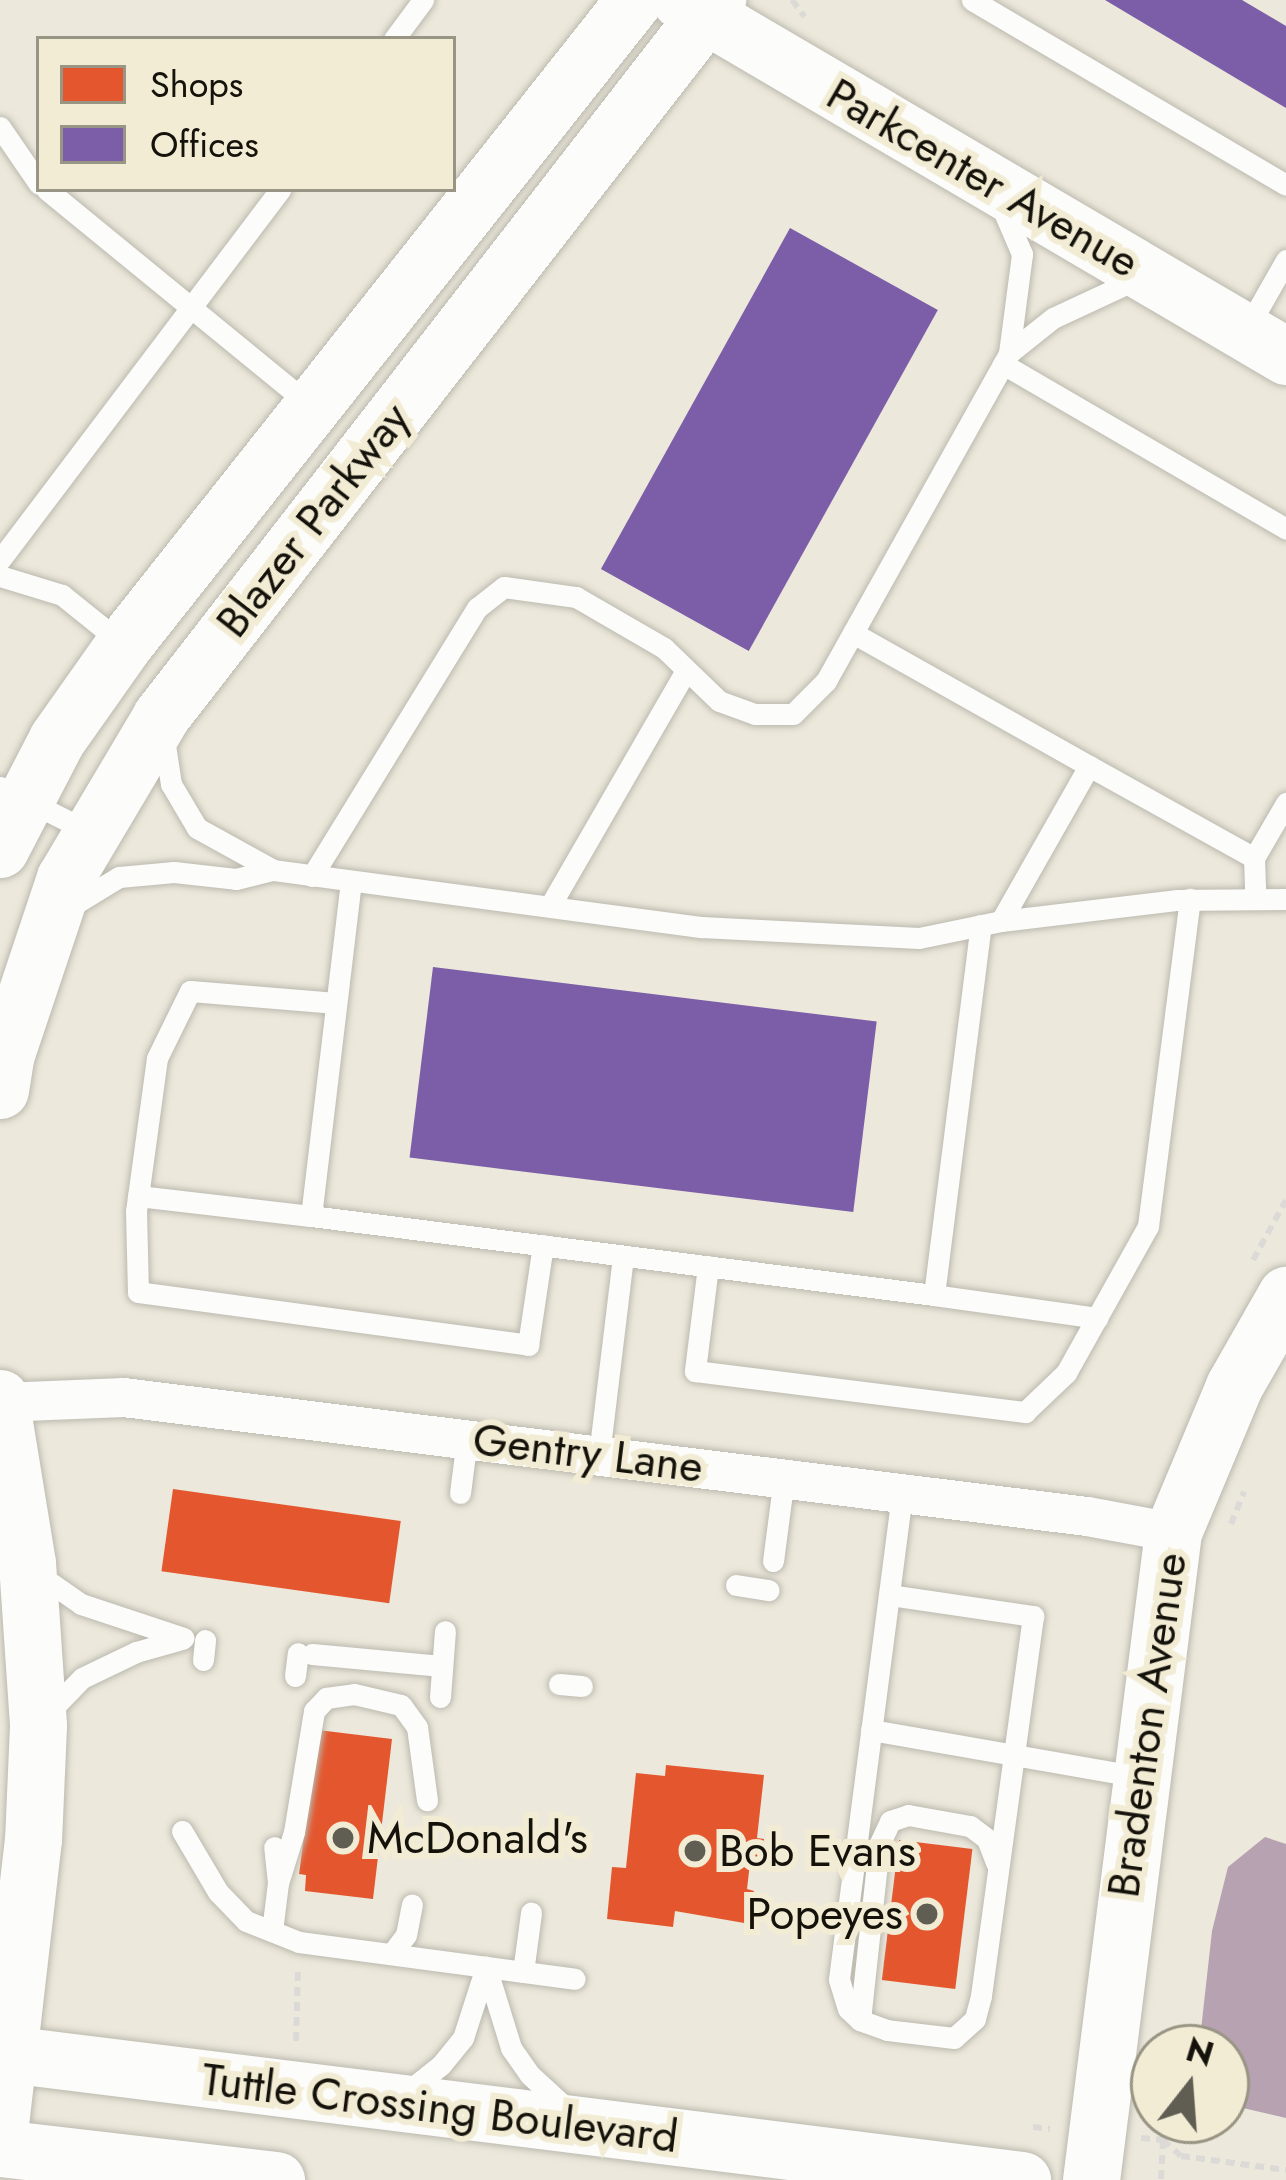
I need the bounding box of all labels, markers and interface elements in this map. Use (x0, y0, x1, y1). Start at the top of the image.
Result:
legend (36, 36, 456, 192)
text: Shops (150, 58, 243, 110)
street label: Parkcenter Avenue (818, 67, 1148, 289)
text: Offices (150, 118, 259, 170)
street label: Blazer Parkway (205, 392, 421, 648)
street label: Gentry Lane (470, 1412, 706, 1494)
street label: Bradenton Avenue (1096, 1549, 1198, 1901)
place label: McDonald's (367, 1811, 588, 1865)
place label: Bob Evans (719, 1824, 916, 1878)
marker: McDonald's (330, 1825, 356, 1851)
marker: Bob Evans (682, 1838, 708, 1864)
place label: Popeyes (747, 1887, 903, 1941)
marker: Popeyes (914, 1901, 940, 1927)
north arrow (1130, 2024, 1250, 2144)
text: N (1180, 2026, 1219, 2078)
street label: Tuttle Crossing Boulevard (199, 2052, 681, 2164)

